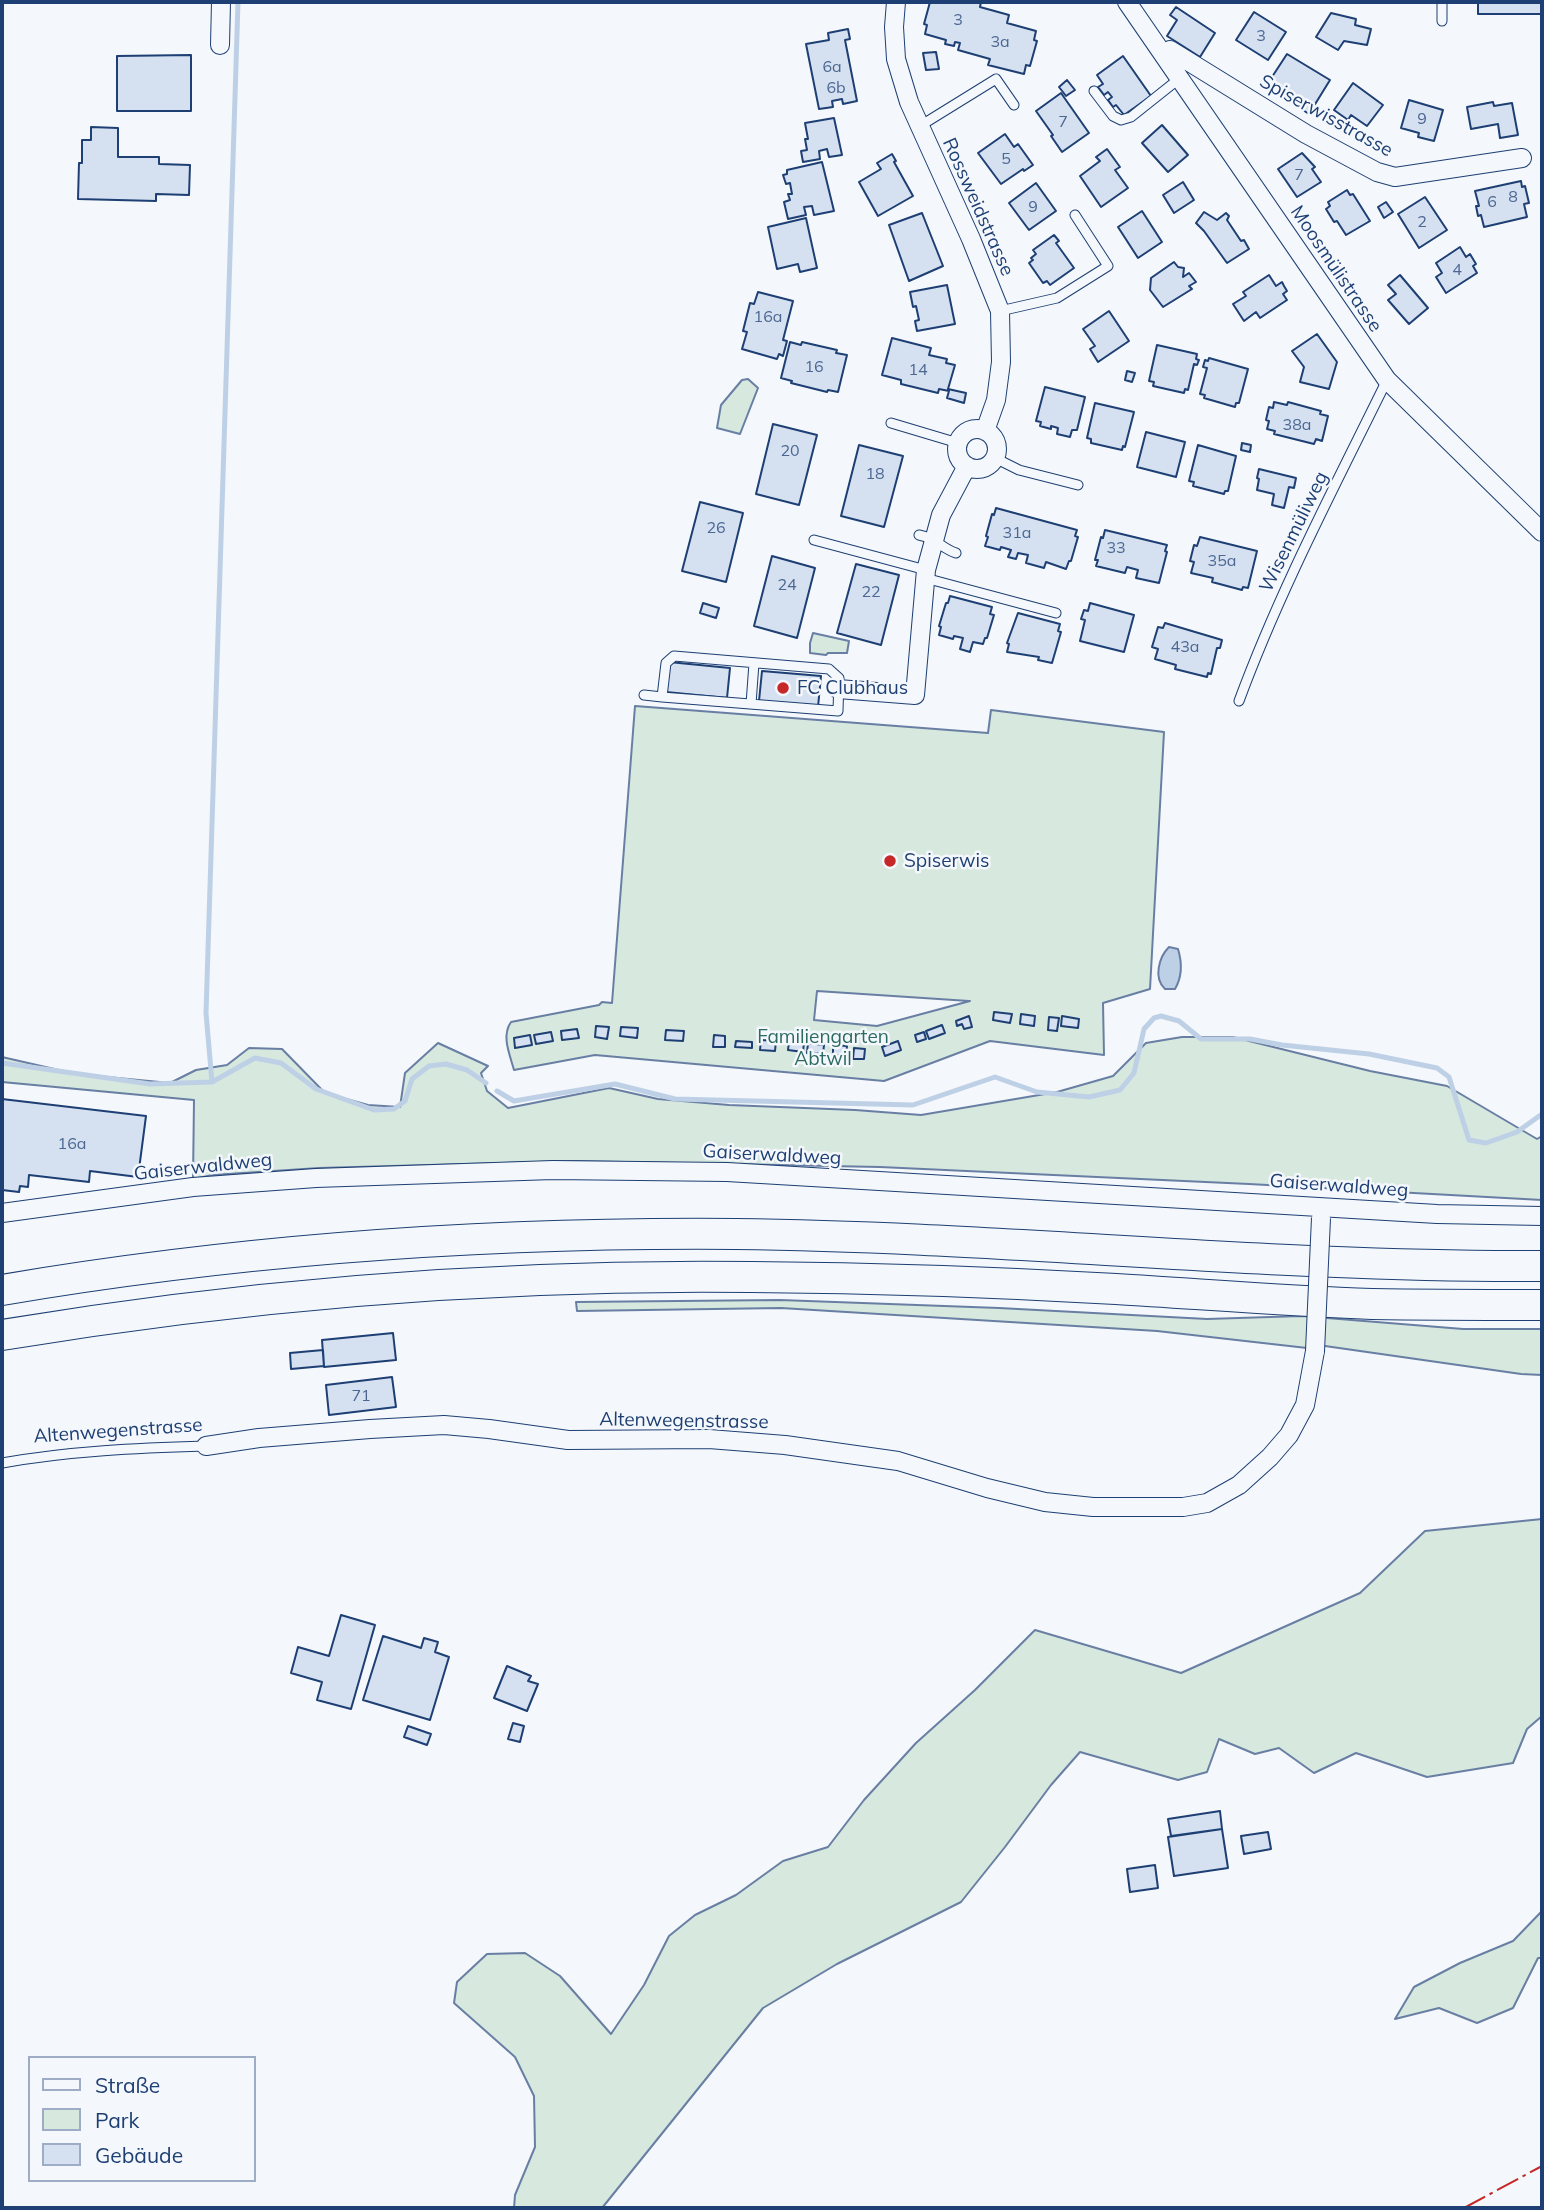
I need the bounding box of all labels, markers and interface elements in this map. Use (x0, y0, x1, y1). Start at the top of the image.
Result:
house number: 3 (953, 10, 963, 30)
house number: 3 (1256, 26, 1266, 46)
house number: 3a (990, 32, 1010, 52)
house number: 6a (822, 57, 842, 77)
street label: Spiserwisstrasse (1255, 70, 1397, 162)
house number: 6b (826, 78, 846, 98)
house number: 9 (1417, 109, 1427, 129)
house number: 7 (1058, 112, 1068, 132)
street label: Rossweidstrasse (937, 135, 1019, 279)
house number: 5 (1001, 149, 1011, 169)
house number: 7 (1294, 165, 1304, 185)
house number: 8 (1508, 187, 1518, 207)
house number: 6 (1487, 192, 1497, 212)
house number: 9 (1028, 197, 1038, 217)
street label: Moosmülistrasse (1285, 201, 1387, 337)
house number: 2 (1417, 212, 1427, 232)
house number: 4 (1452, 260, 1462, 280)
house number: 16a (754, 307, 782, 327)
house number: 16 (804, 357, 824, 377)
house number: 14 (908, 360, 928, 380)
house number: 38a (1283, 415, 1311, 435)
house number: 20 (780, 441, 800, 461)
house number: 18 (865, 464, 885, 484)
street label: Wisenmüliweg (1255, 468, 1333, 596)
house number: 26 (706, 518, 726, 538)
house number: 31a (1003, 523, 1031, 543)
house number: 33 (1106, 538, 1126, 558)
house number: 35a (1208, 551, 1236, 571)
house number: 24 (777, 575, 797, 595)
house number: 22 (861, 582, 881, 602)
house number: 43a (1171, 637, 1199, 657)
place label: FC Clubhaus (797, 677, 908, 699)
marker: FC Clubhaus (775, 680, 791, 696)
place label: Spiserwis (904, 850, 989, 872)
marker: Spiserwis (882, 853, 898, 869)
park label: Familiengarten Abtwil (757, 1026, 889, 1070)
house number: 16a (58, 1134, 86, 1154)
street label: Gaiserwaldweg (702, 1140, 842, 1170)
street label: Gaiserwaldweg (133, 1148, 273, 1186)
street label: Gaiserwaldweg (1269, 1170, 1409, 1202)
house number: 71 (351, 1386, 371, 1406)
street label: Altenwegenstrasse (599, 1408, 769, 1434)
street label: Altenwegenstrasse (33, 1414, 203, 1448)
legend (28, 2056, 256, 2182)
text: Straße (95, 2072, 160, 2098)
text: Park (95, 2107, 139, 2133)
text: Gebäude (95, 2142, 183, 2168)

